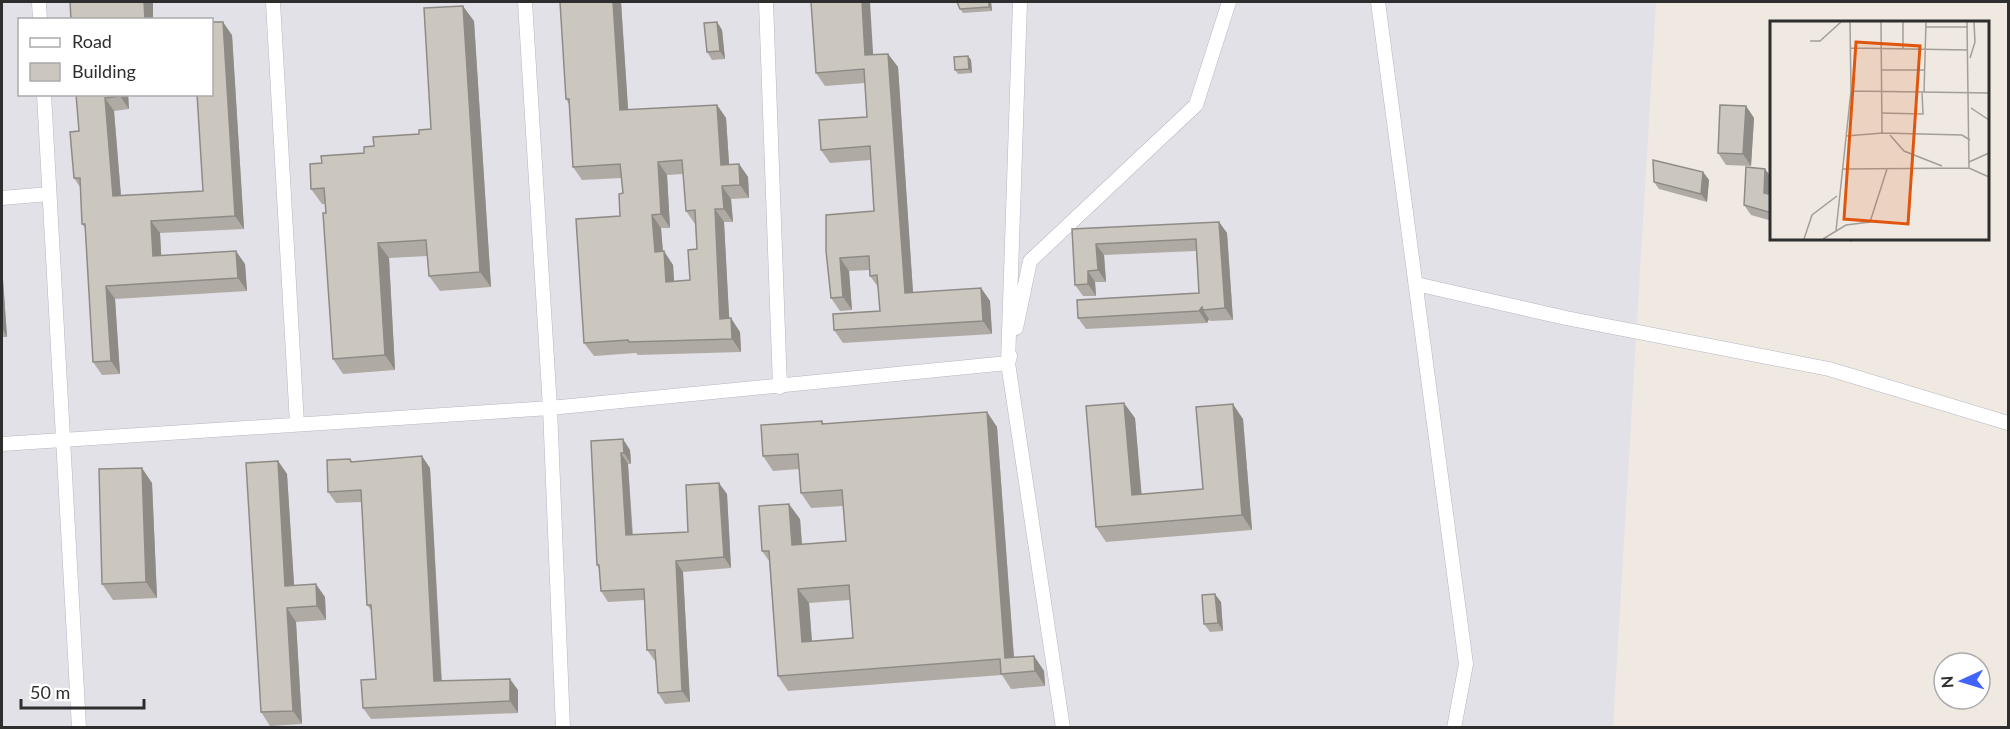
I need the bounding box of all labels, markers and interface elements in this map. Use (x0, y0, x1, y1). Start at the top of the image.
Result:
legend (18, 18, 213, 96)
inset map (1770, 21, 1989, 240)
text: Road (72, 30, 112, 52)
text: Building (72, 60, 136, 82)
north arrow (1932, 651, 1992, 711)
scale bar (21, 672, 144, 710)
text: N (1937, 675, 1956, 689)
text: 50 m (30, 681, 70, 703)

